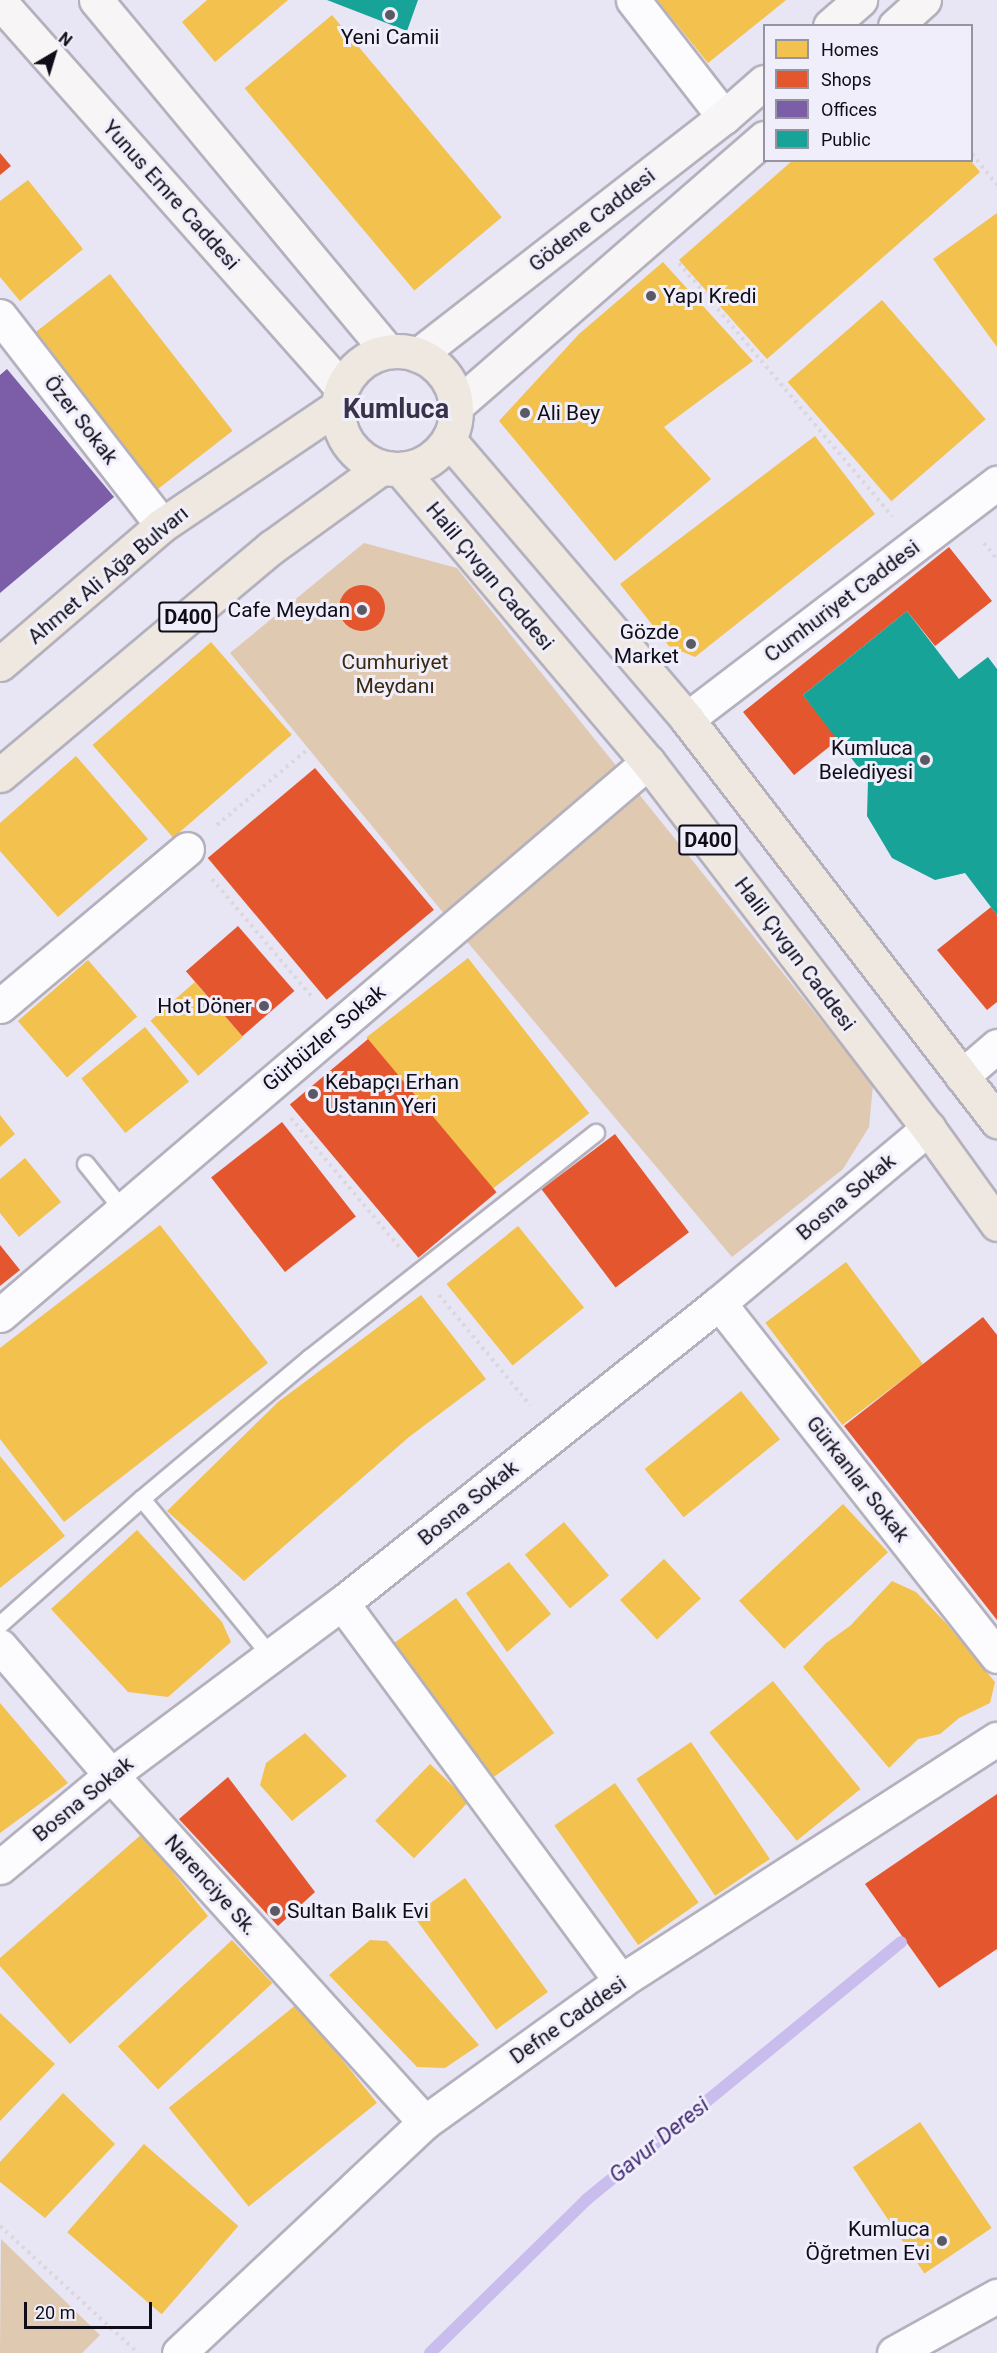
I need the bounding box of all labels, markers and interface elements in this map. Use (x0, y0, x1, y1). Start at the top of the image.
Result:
marker: Yeni Camii (383, 8, 397, 22)
north arrow (24, 24, 84, 84)
place label: Yeni Camii (341, 24, 439, 50)
legend (763, 24, 973, 162)
text: N (55, 28, 76, 50)
text: Homes (821, 39, 879, 60)
text: Shops (821, 69, 871, 90)
text: Offices (821, 99, 877, 120)
street label: Yunus Emre Caddesi (97, 115, 245, 275)
text: Public (821, 129, 871, 150)
street label: Gödene Caddesi (524, 163, 660, 277)
place label: Yapı Kredi (663, 283, 757, 309)
marker: Yapı Kredi (644, 289, 658, 303)
street label: Özer Sokak (39, 371, 123, 469)
district label: Kumluca (343, 394, 449, 426)
place label: Ali Bey (537, 400, 600, 426)
marker: Ali Bey (518, 406, 532, 420)
street label: Halil Çıvgın Caddesi (421, 497, 559, 655)
street label: Ahmet Ali Ağa Bulvarı (23, 501, 193, 649)
street label: Cumhuriyet Caddesi (759, 534, 925, 668)
place label: Cafe Meydan (228, 597, 350, 623)
road number: D400 (158, 600, 218, 634)
marker: Cafe Meydan (355, 603, 369, 617)
place label: Gözde Market (614, 619, 679, 669)
marker: Gözde Market (684, 637, 698, 651)
park label: Cumhuriyet Meydanı (342, 649, 448, 699)
place label: Kumluca Belediyesi (819, 735, 913, 785)
marker: Kumluca Belediyesi (918, 753, 932, 767)
road number: D400 (678, 823, 738, 857)
street label: Halil Çıvgın Caddesi (729, 872, 861, 1036)
street label: Gürbüzler Sokak (257, 979, 391, 1097)
place label: Hot Döner (157, 993, 252, 1019)
marker: Hot Döner (257, 999, 271, 1013)
place label: Kebapçı Erhan Ustanın Yeri (325, 1069, 459, 1119)
marker: Kebapçı Erhan Ustanın Yeri (306, 1087, 320, 1101)
street label: Bosna Sokak (791, 1148, 901, 1246)
street label: Gürkanlar Sokak (801, 1411, 915, 1547)
street label: Bosna Sokak (413, 1455, 523, 1551)
street label: Bosna Sokak (28, 1751, 138, 1847)
street label: Narenciye Sk. (159, 1829, 263, 1941)
place label: Sultan Balık Evi (287, 1898, 429, 1924)
marker: Sultan Balık Evi (268, 1904, 282, 1918)
street label: Defne Caddesi (505, 1971, 631, 2069)
water label: Gavur Deresi (604, 2092, 714, 2188)
place label: Kumluca Öğretmen Evi (806, 2216, 930, 2266)
marker: Kumluca Öğretmen Evi (935, 2234, 949, 2248)
scale bar (27, 2290, 154, 2328)
text: 20 m (35, 2302, 75, 2323)

